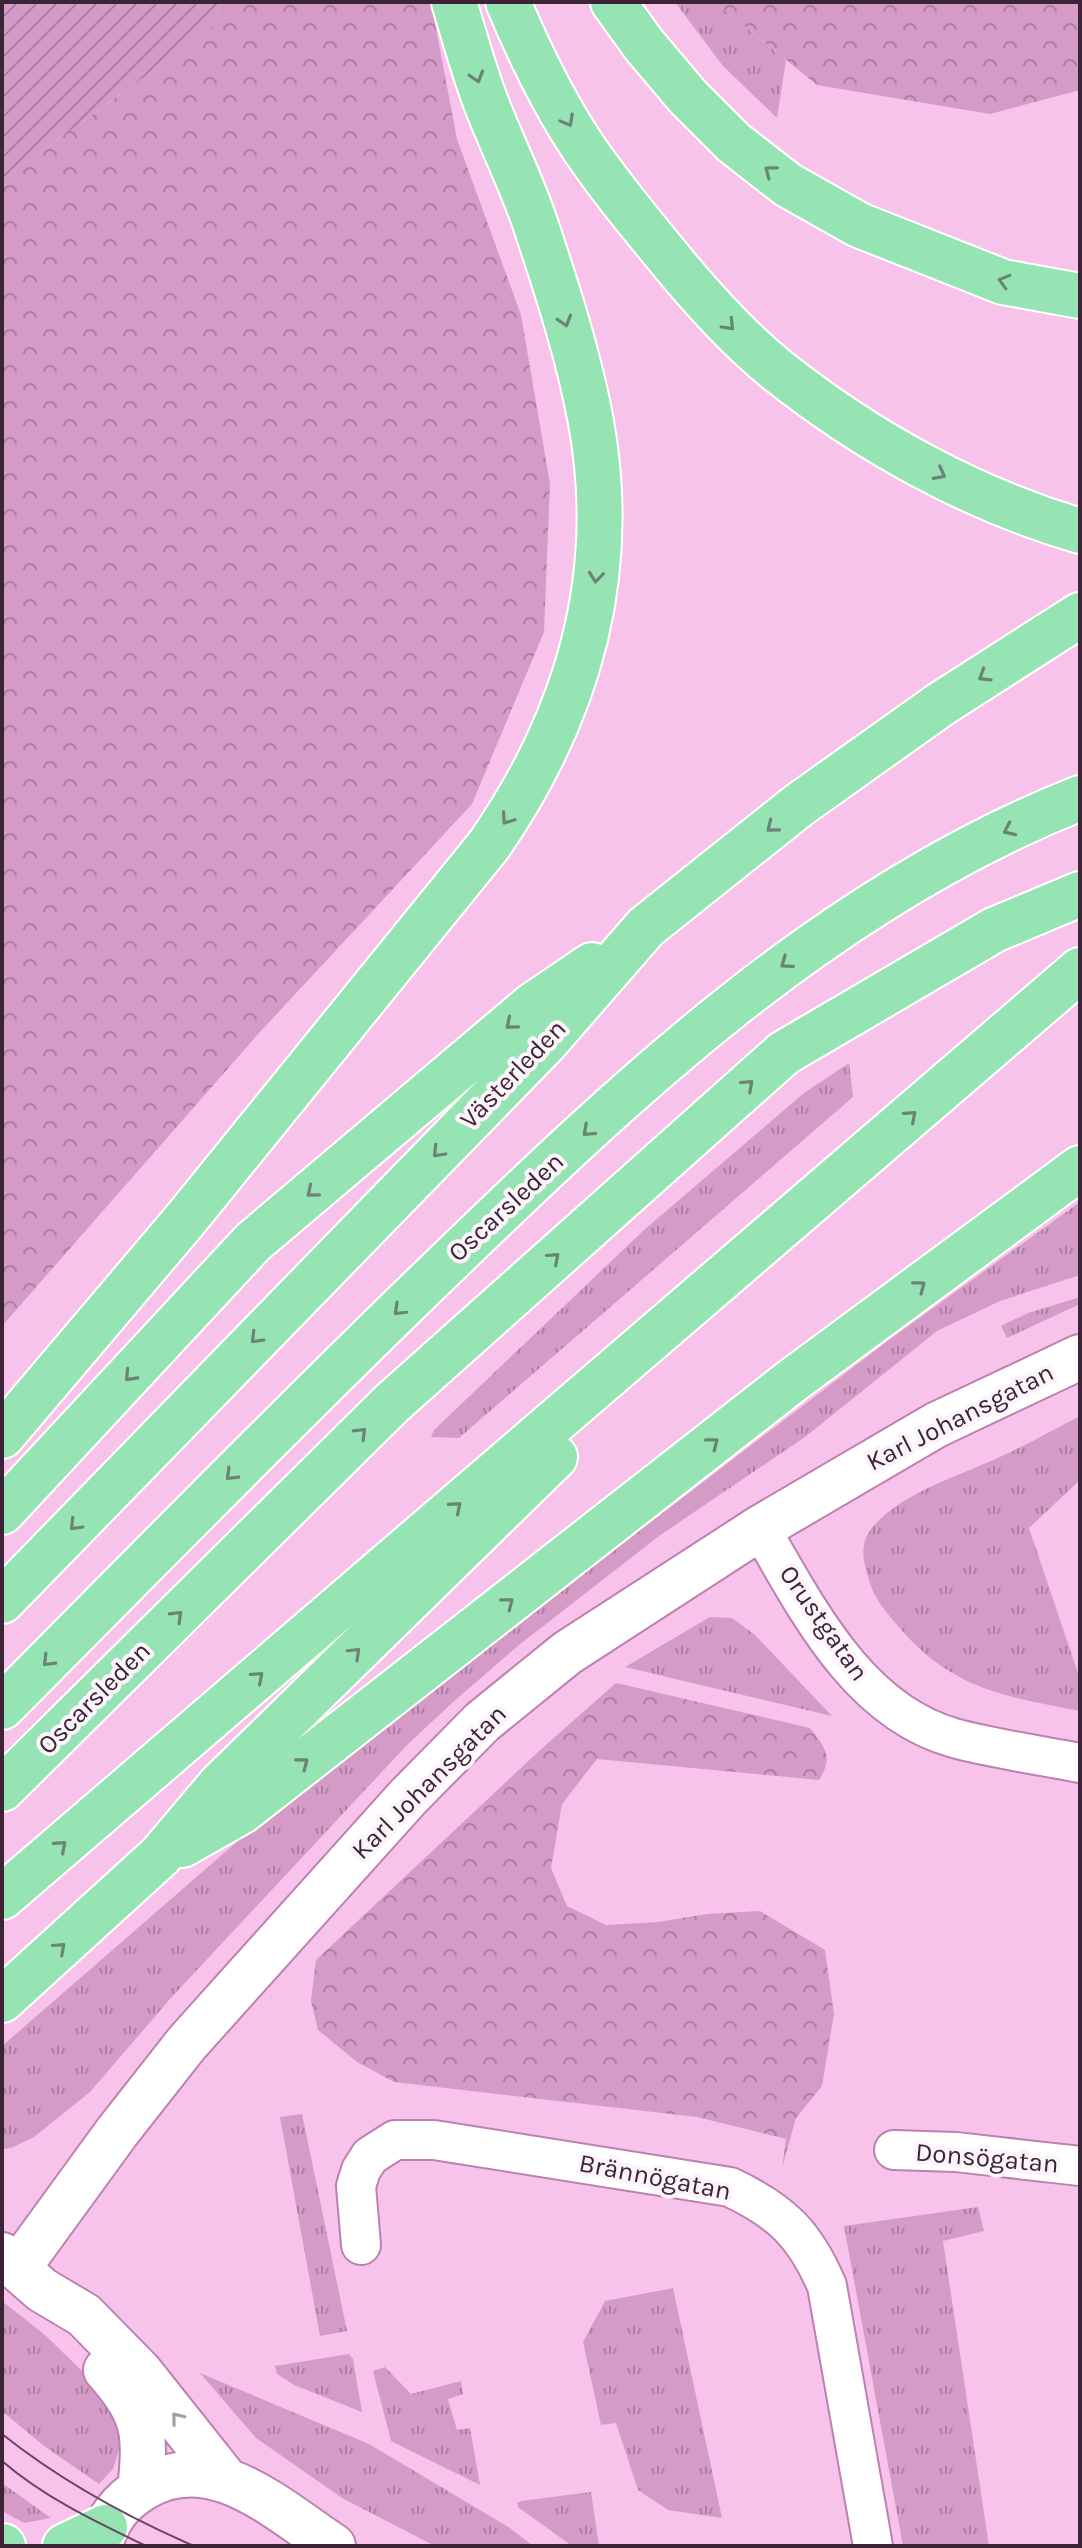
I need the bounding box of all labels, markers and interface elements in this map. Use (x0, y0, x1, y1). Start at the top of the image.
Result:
one-way arrow (468, 69, 484, 83)
one-way arrow (558, 113, 574, 127)
one-way arrow (764, 166, 779, 180)
one-way arrow (997, 274, 1011, 290)
one-way arrow (556, 314, 572, 327)
one-way arrow (719, 316, 734, 330)
one-way arrow (932, 465, 947, 480)
one-way arrow (587, 571, 604, 584)
one-way arrow (978, 667, 993, 682)
one-way arrow (502, 810, 517, 824)
one-way arrow (766, 817, 781, 831)
one-way arrow (1003, 820, 1017, 836)
one-way arrow (780, 953, 795, 968)
street label: Västerleden (453, 1013, 573, 1135)
one-way arrow (506, 1014, 520, 1029)
one-way arrow (738, 1081, 753, 1095)
one-way arrow (901, 1112, 916, 1126)
one-way arrow (582, 1121, 597, 1136)
one-way arrow (432, 1143, 447, 1157)
street label: Oscarsleden (442, 1146, 570, 1268)
one-way arrow (307, 1182, 322, 1197)
one-way arrow (544, 1254, 559, 1268)
one-way arrow (912, 1281, 926, 1295)
one-way arrow (394, 1301, 408, 1315)
one-way arrow (250, 1329, 265, 1343)
street label: Karl Johansgatan (861, 1356, 1059, 1478)
one-way arrow (124, 1367, 139, 1381)
one-way arrow (352, 1428, 366, 1442)
one-way arrow (704, 1438, 719, 1452)
one-way arrow (225, 1466, 240, 1480)
one-way arrow (446, 1502, 461, 1517)
one-way arrow (70, 1516, 84, 1530)
street label: Orustgatan (773, 1559, 875, 1687)
one-way arrow (499, 1598, 514, 1612)
one-way arrow (168, 1611, 182, 1625)
street label: Oscarsleden (31, 1635, 157, 1761)
one-way arrow (346, 1647, 360, 1662)
one-way arrow (43, 1652, 57, 1666)
one-way arrow (249, 1672, 264, 1686)
street label: Karl Johansgatan (345, 1698, 513, 1866)
one-way arrow (294, 1758, 309, 1772)
one-way arrow (52, 1841, 67, 1856)
one-way arrow (51, 1944, 66, 1958)
street label: Donsögatan (914, 2136, 1060, 2180)
street label: Brännögatan (576, 2147, 734, 2207)
one-way arrow (172, 2412, 187, 2427)

